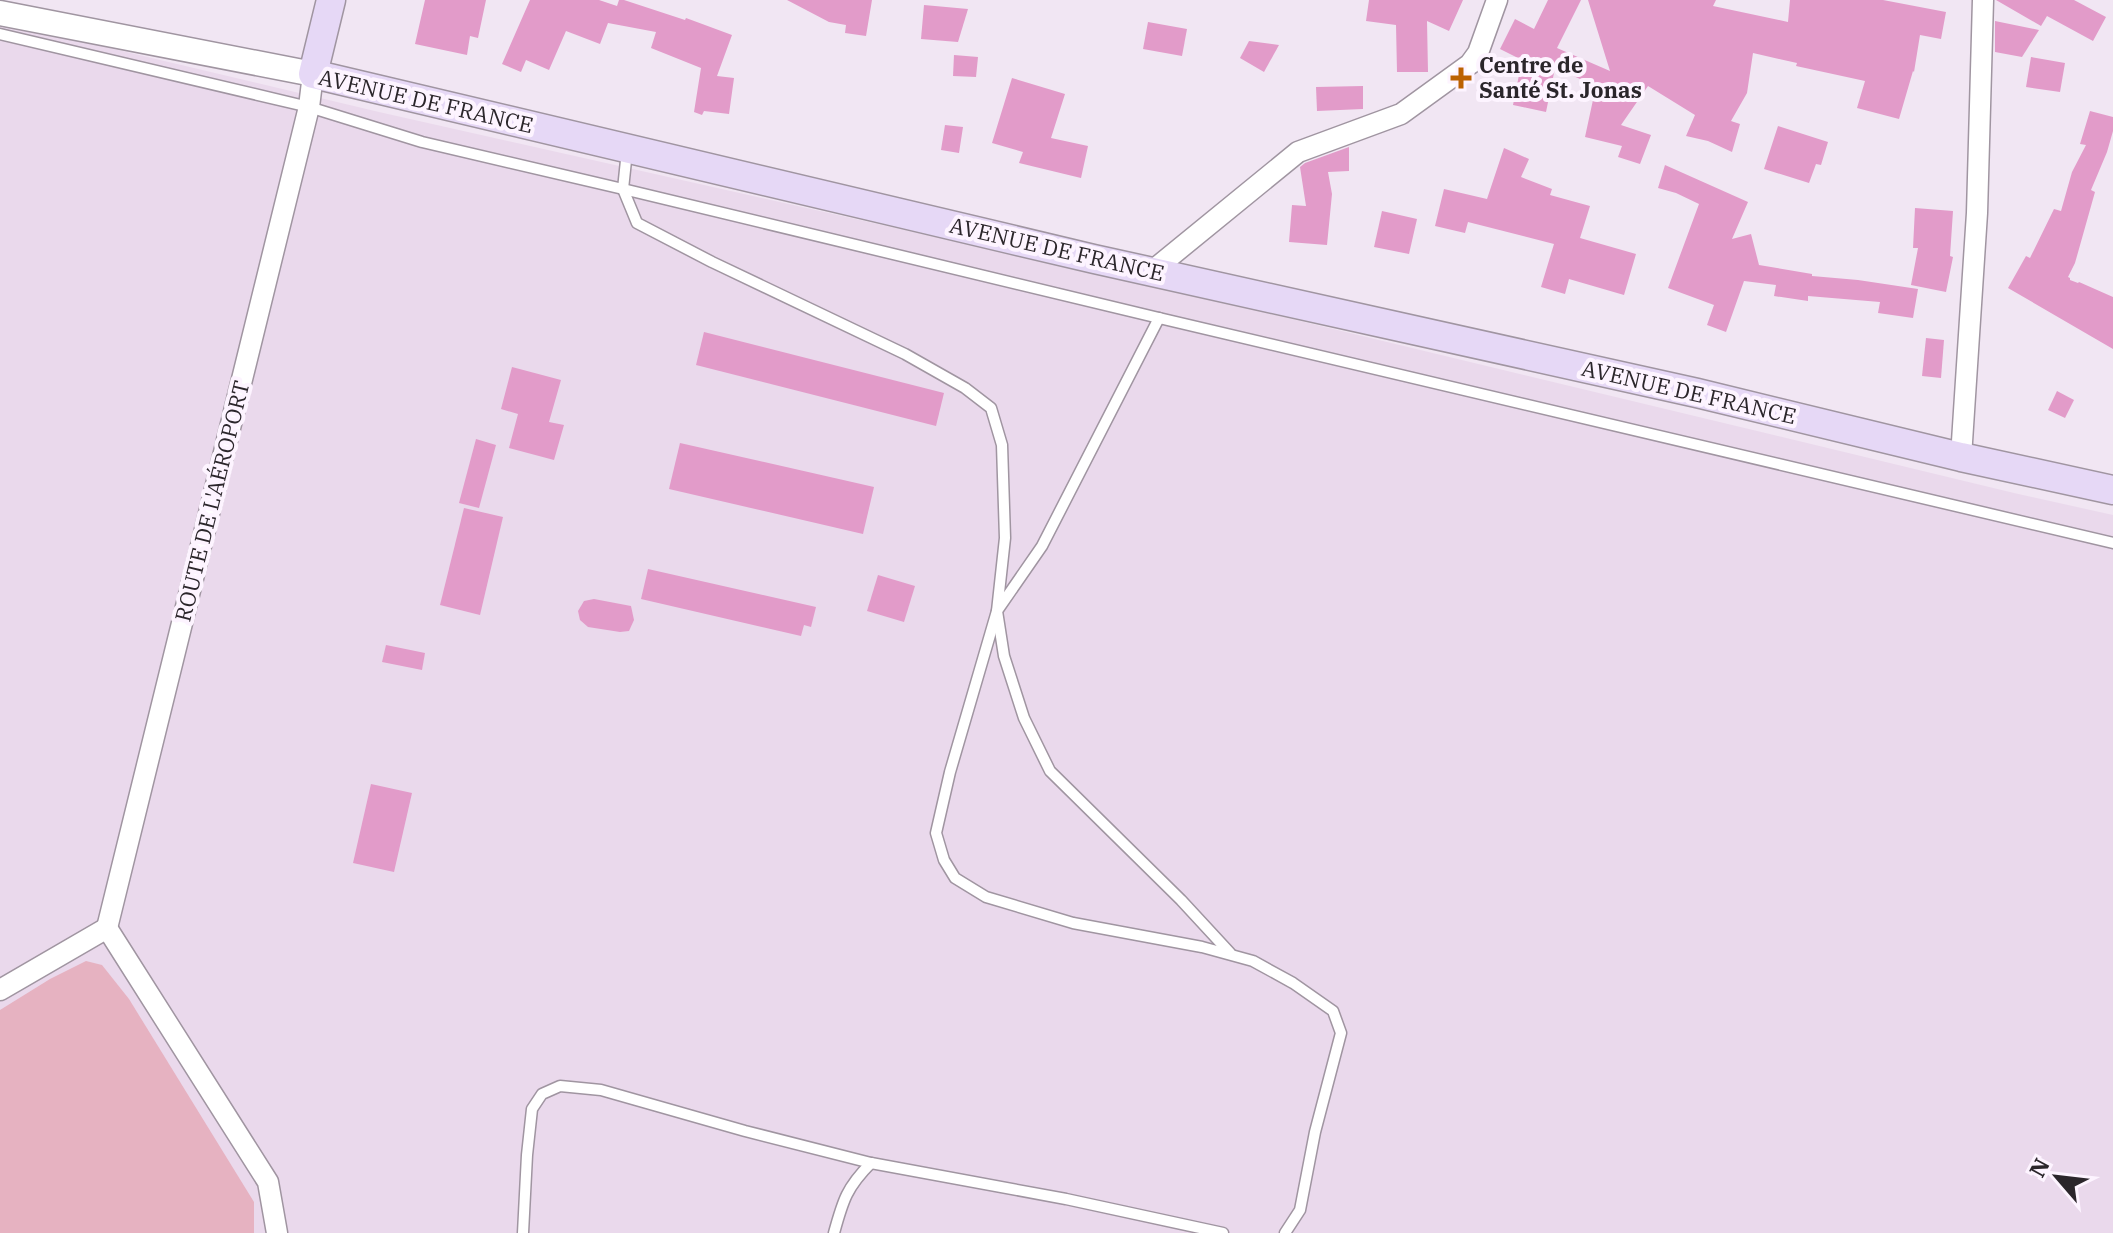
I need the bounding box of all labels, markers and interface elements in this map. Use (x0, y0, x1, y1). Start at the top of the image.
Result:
place label: Centre de Santé St. Jonas (1479, 50, 1642, 104)
street label: AVENUE DE FRANCE (316, 62, 536, 139)
marker: Centre de Santé St. Jonas (1450, 67, 1472, 89)
street label: AVENUE DE FRANCE (947, 210, 1167, 287)
street label: AVENUE DE FRANCE (1579, 353, 1799, 430)
street label: ROUTE DE L'AÉROPORT (168, 377, 255, 624)
north arrow (2017, 1137, 2097, 1217)
text: N (2022, 1153, 2056, 1182)

